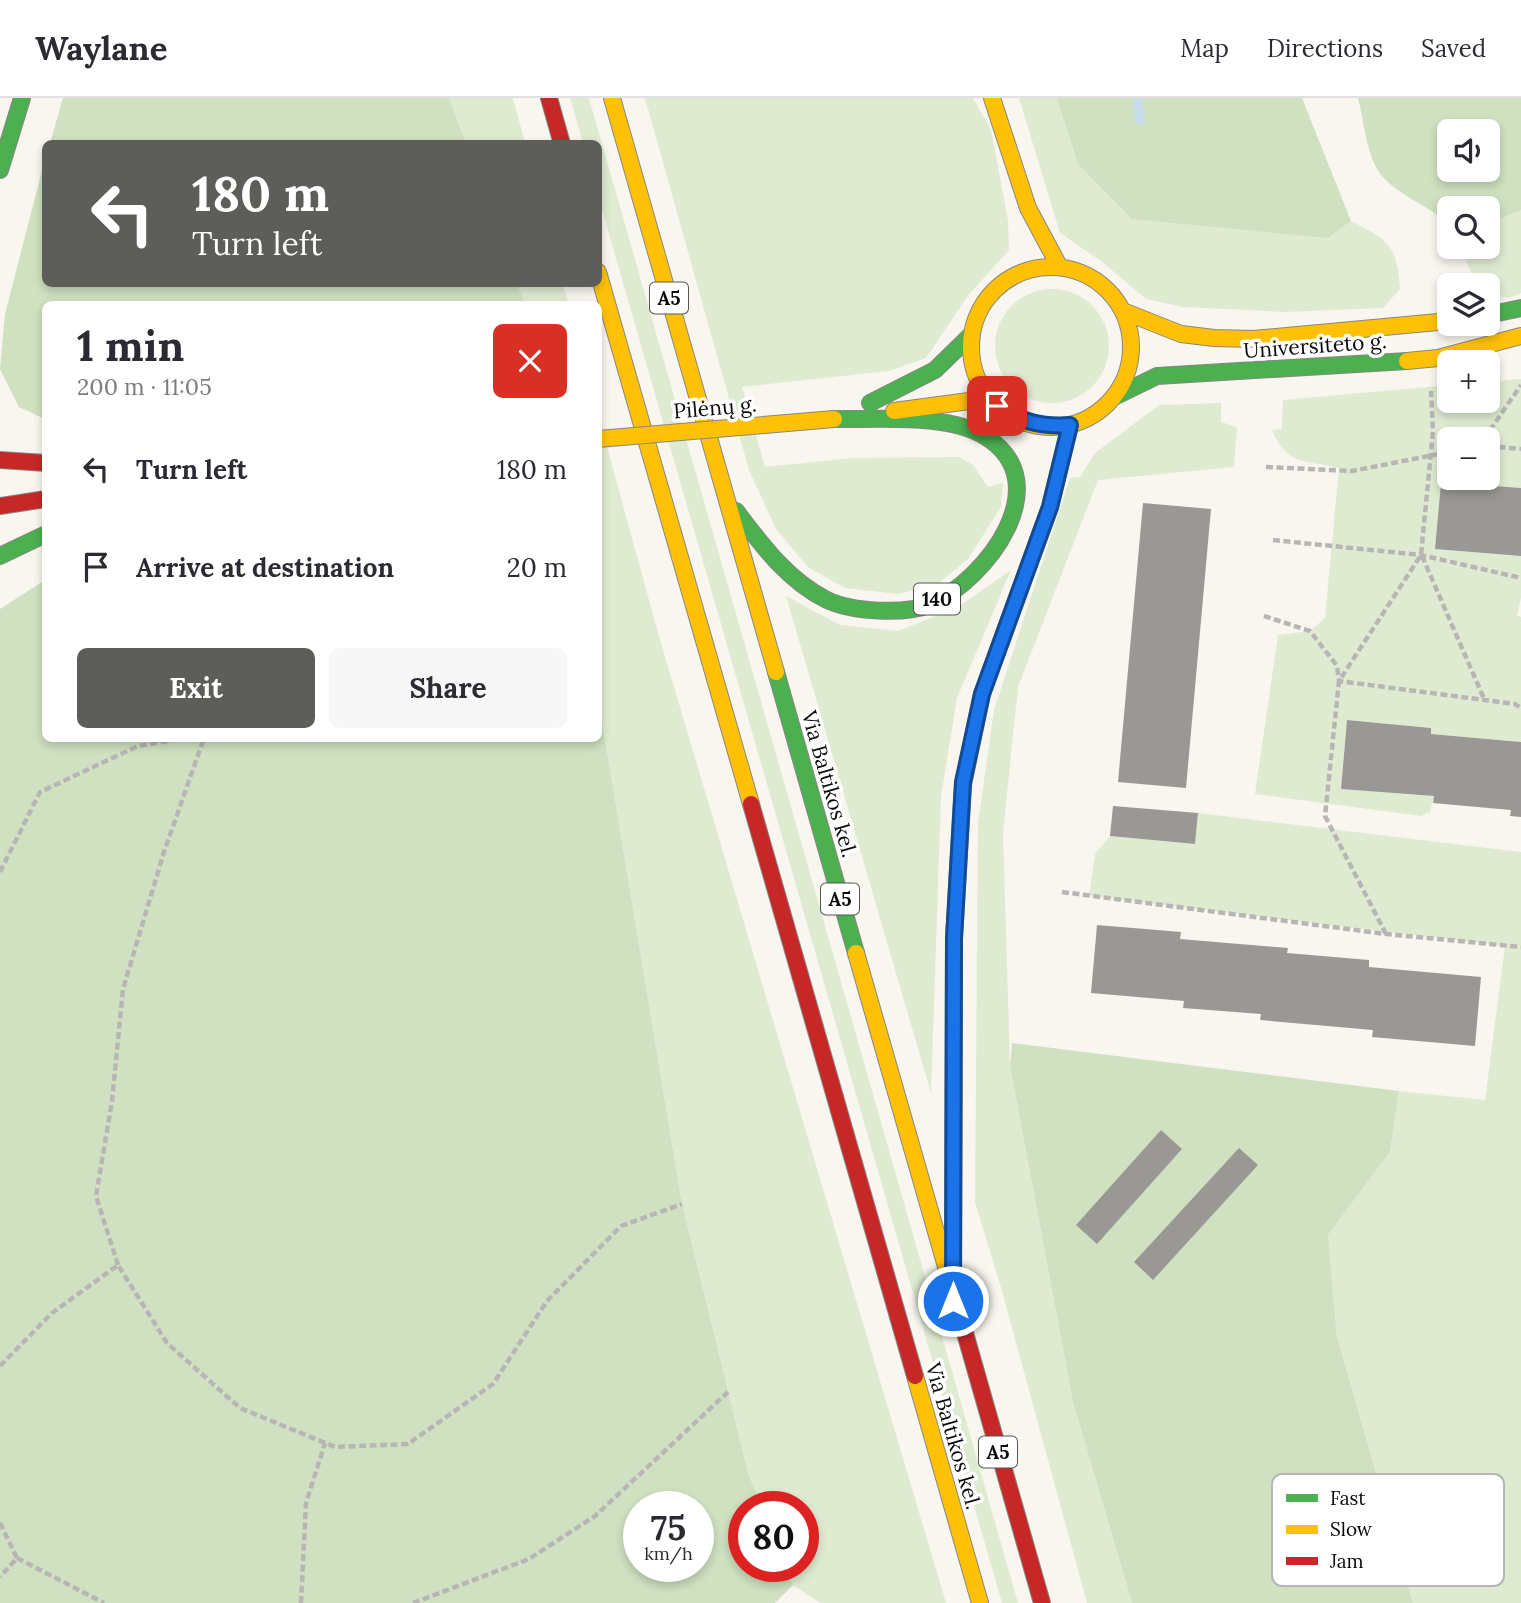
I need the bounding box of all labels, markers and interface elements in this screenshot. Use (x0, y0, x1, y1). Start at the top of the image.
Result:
text: Waylane (35, 27, 167, 69)
text: Map (1180, 33, 1229, 64)
text: Directions (1267, 33, 1383, 64)
text: Saved (1421, 33, 1486, 64)
map controls (1437, 119, 1500, 490)
button: sound (1437, 119, 1500, 182)
text: 180 m (192, 162, 329, 224)
icon: left (77, 168, 168, 259)
button: search (1437, 196, 1500, 259)
text: Turn left (192, 223, 322, 264)
button: layers (1437, 273, 1500, 336)
road number: A5 (650, 282, 688, 314)
text: 1 min (77, 319, 184, 373)
button: close (493, 324, 567, 398)
street label: Universiteto g. (1242, 327, 1387, 364)
button: + (1437, 350, 1500, 413)
text: 200 m · 11:05 (77, 372, 212, 401)
pin (967, 376, 1027, 436)
icon: arrive (978, 387, 1016, 425)
street label: Pilėnų g. (672, 390, 758, 425)
button: − (1437, 427, 1500, 490)
icon: left (77, 450, 115, 488)
text: Turn left (136, 453, 247, 486)
text: 180 m (497, 453, 567, 486)
icon: arrive (77, 548, 115, 586)
text: Arrive at destination (136, 551, 394, 584)
text: 20 m (507, 551, 567, 584)
road number: 140 (914, 584, 960, 614)
button: Exit (77, 648, 315, 728)
button: Share (329, 648, 567, 728)
street label: Via Baltikos kel. (795, 706, 863, 860)
road number: A5 (821, 884, 859, 914)
position arrow (916, 1264, 990, 1338)
street label: Via Baltikos kel. (919, 1358, 987, 1512)
road number: A5 (979, 1436, 1017, 1468)
legend (1272, 1474, 1504, 1586)
text: Fast (1330, 1486, 1366, 1510)
speed limit sign: 80 (728, 1491, 819, 1582)
text: 75 (651, 1505, 686, 1550)
text: Slow (1330, 1517, 1373, 1541)
text: km/h (644, 1542, 693, 1565)
text: Jam (1329, 1549, 1364, 1573)

